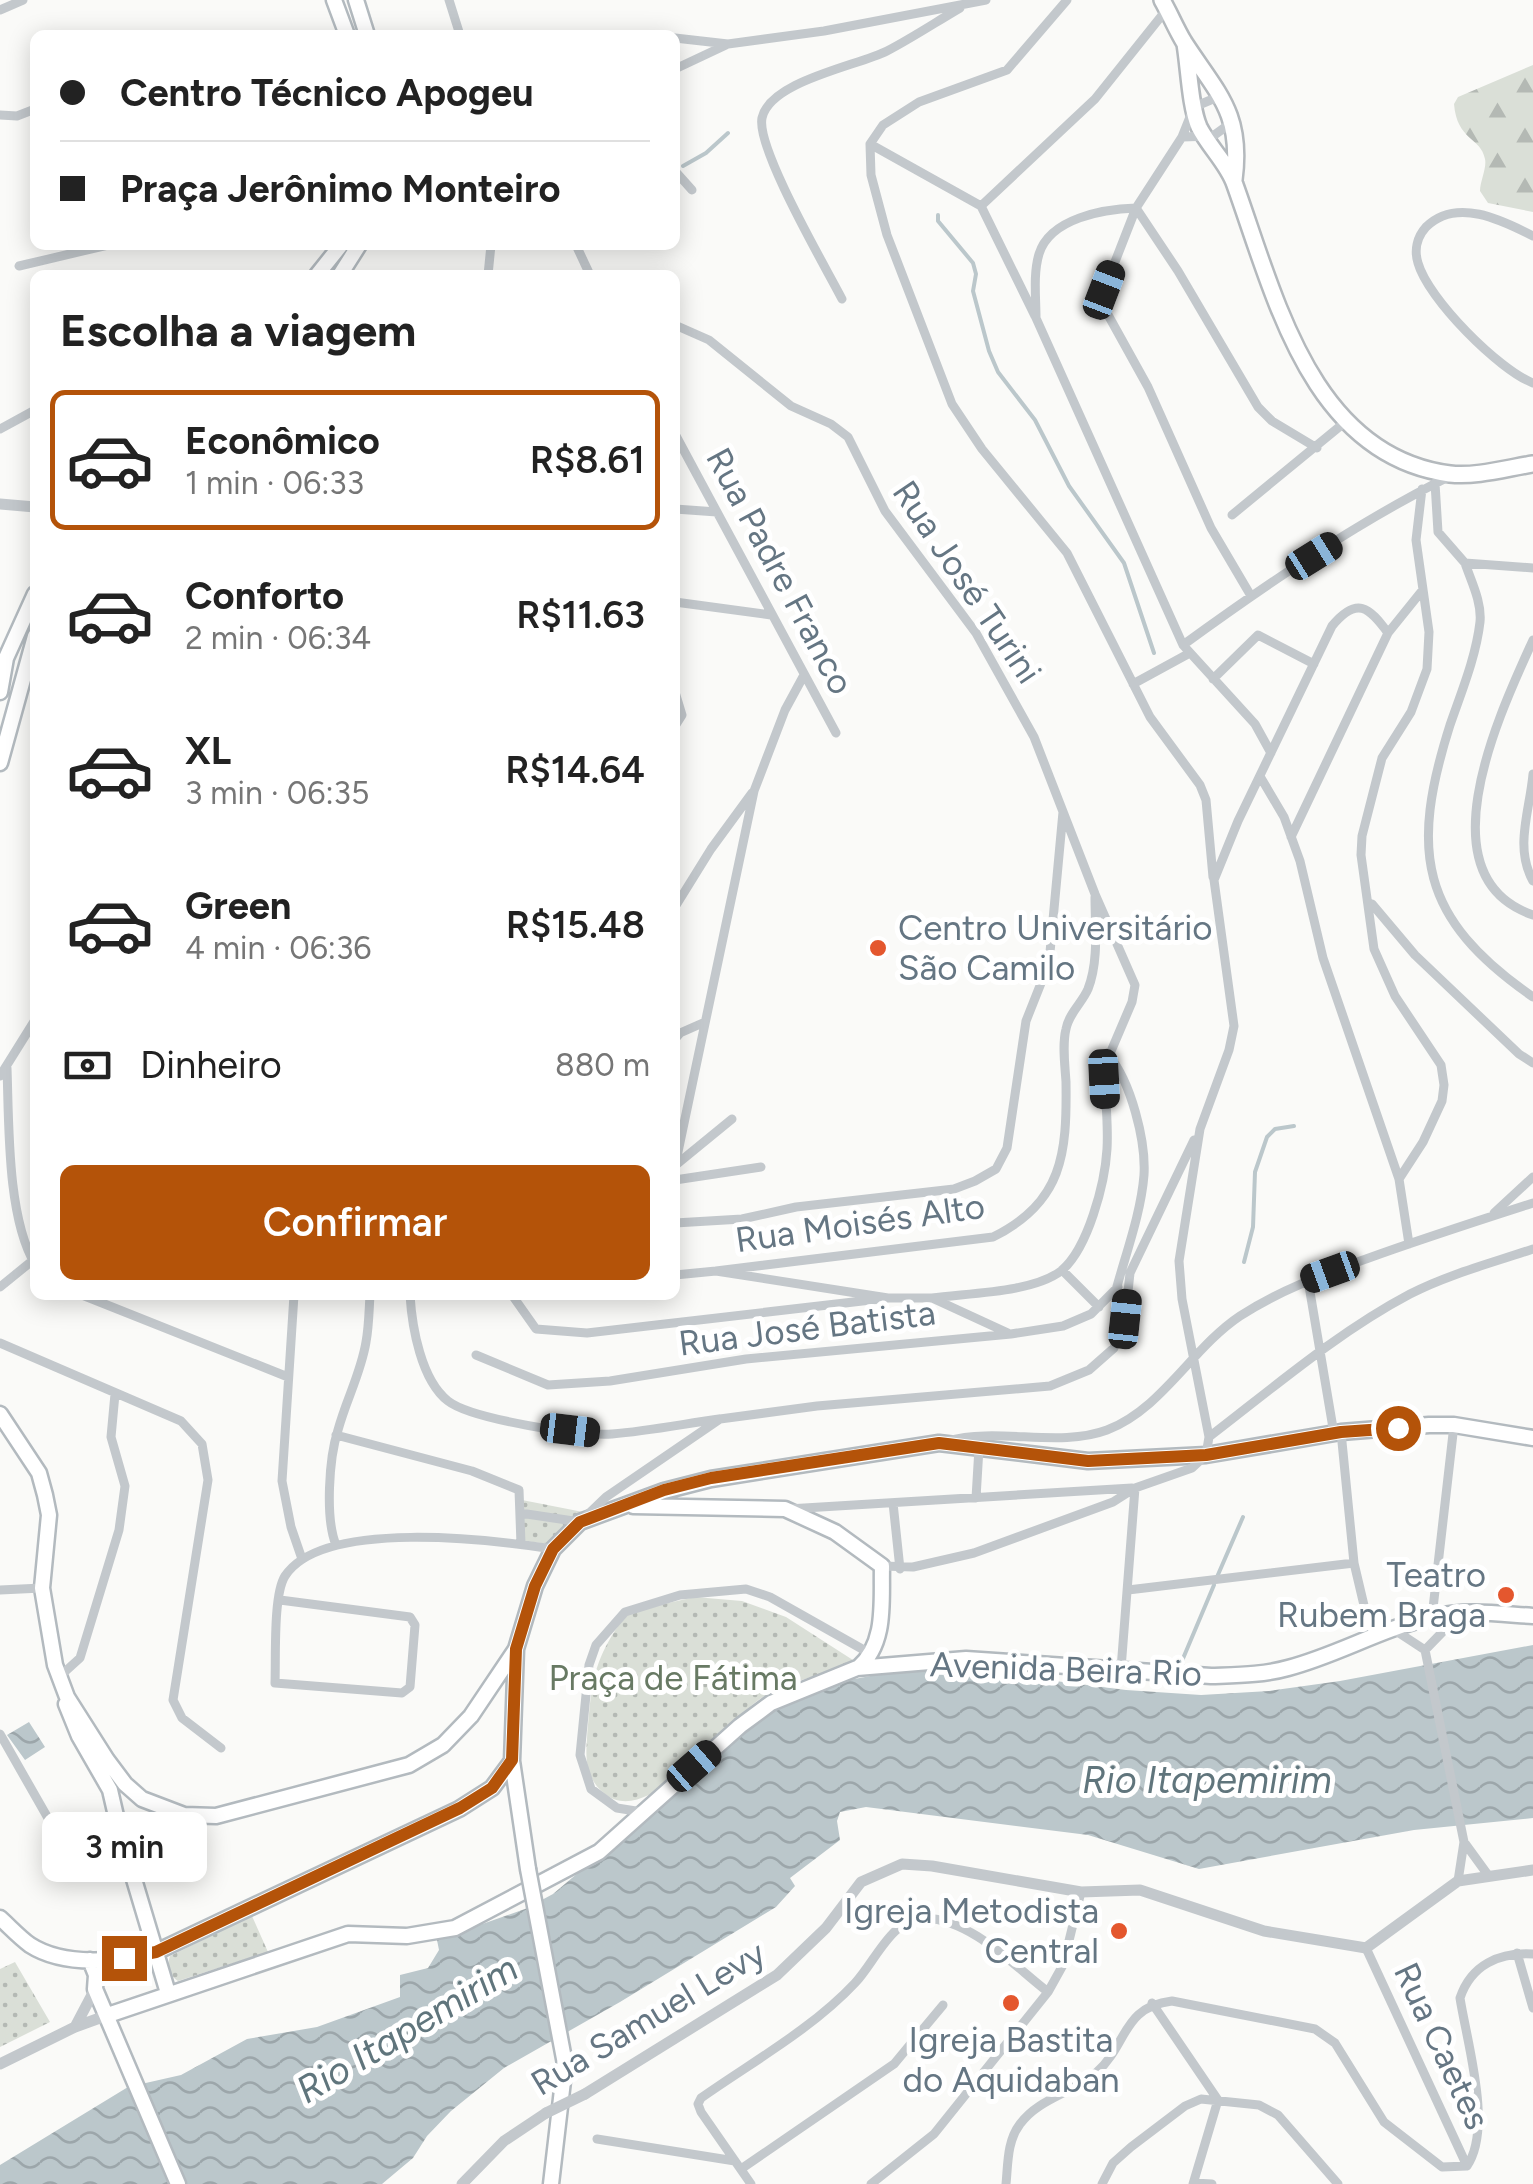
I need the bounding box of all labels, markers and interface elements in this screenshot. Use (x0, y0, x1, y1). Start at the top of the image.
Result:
text: Centro Técnico Apogeu (120, 70, 534, 116)
text: Praça Jerônimo Monteiro (120, 166, 561, 212)
car (1079, 257, 1129, 323)
text: Escolha a viagem (60, 303, 416, 357)
icon: car (65, 415, 155, 505)
text: Econômico (185, 418, 380, 464)
text: R$8.61 (530, 437, 645, 483)
street label: Rua Padre Franco (697, 441, 863, 701)
text: 1 min · 06:33 (185, 464, 364, 502)
street label: Rua José Turini (884, 473, 1050, 691)
car (1281, 527, 1347, 585)
icon: car (65, 570, 155, 660)
text: Conforto (185, 573, 344, 619)
text: R$11.63 (516, 592, 645, 638)
text: 2 min · 06:34 (185, 619, 371, 657)
icon: car (65, 725, 155, 815)
text: XL (185, 728, 231, 774)
text: R$14.64 (505, 747, 645, 793)
text: 3 min · 06:35 (185, 774, 369, 812)
icon: car (65, 880, 155, 970)
text: Green (185, 883, 291, 929)
text: R$15.48 (506, 902, 645, 948)
place label: Centro Universitário São Camilo (898, 907, 1213, 989)
text: 4 min · 06:36 (185, 929, 371, 967)
marker: Centro Universitário São Camilo (867, 937, 889, 959)
icon: cash (60, 1038, 115, 1093)
text: Dinheiro (140, 1042, 282, 1088)
text: 880 m (555, 1046, 650, 1084)
car (1087, 1048, 1121, 1110)
button: Confirmar (60, 1165, 650, 1280)
street label: Rua Moisés Alto (733, 1185, 987, 1261)
car (1297, 1248, 1363, 1296)
car (1107, 1288, 1143, 1350)
street label: Rua José Batista (676, 1291, 938, 1365)
route start (1376, 1406, 1421, 1451)
car (538, 1411, 602, 1449)
place label: Teatro Rubem Braga (1277, 1554, 1486, 1636)
marker: Teatro Rubem Braga (1495, 1584, 1517, 1606)
street label: Avenida Beira Rio (929, 1643, 1203, 1695)
park label: Praça de Fátima (548, 1657, 798, 1699)
car (662, 1735, 726, 1797)
water label: Rio Itapemirim (1082, 1757, 1332, 1803)
callout: 3 min (42, 1813, 206, 1883)
text: 3 min (85, 1828, 164, 1866)
place label: Igreja Metodista Central (844, 1890, 1099, 1972)
marker: Igreja Metodista Central (1108, 1920, 1130, 1942)
street label: Rua Samuel Levy (523, 1931, 773, 2104)
route end (102, 1936, 147, 1981)
water label: Rio Itapemirim (288, 1945, 526, 2113)
street label: Rua Caetes (1385, 1956, 1499, 2136)
marker: Igreja Bastita do Aquidaban (1000, 1992, 1022, 2014)
place label: Igreja Bastita do Aquidaban (902, 2019, 1120, 2101)

